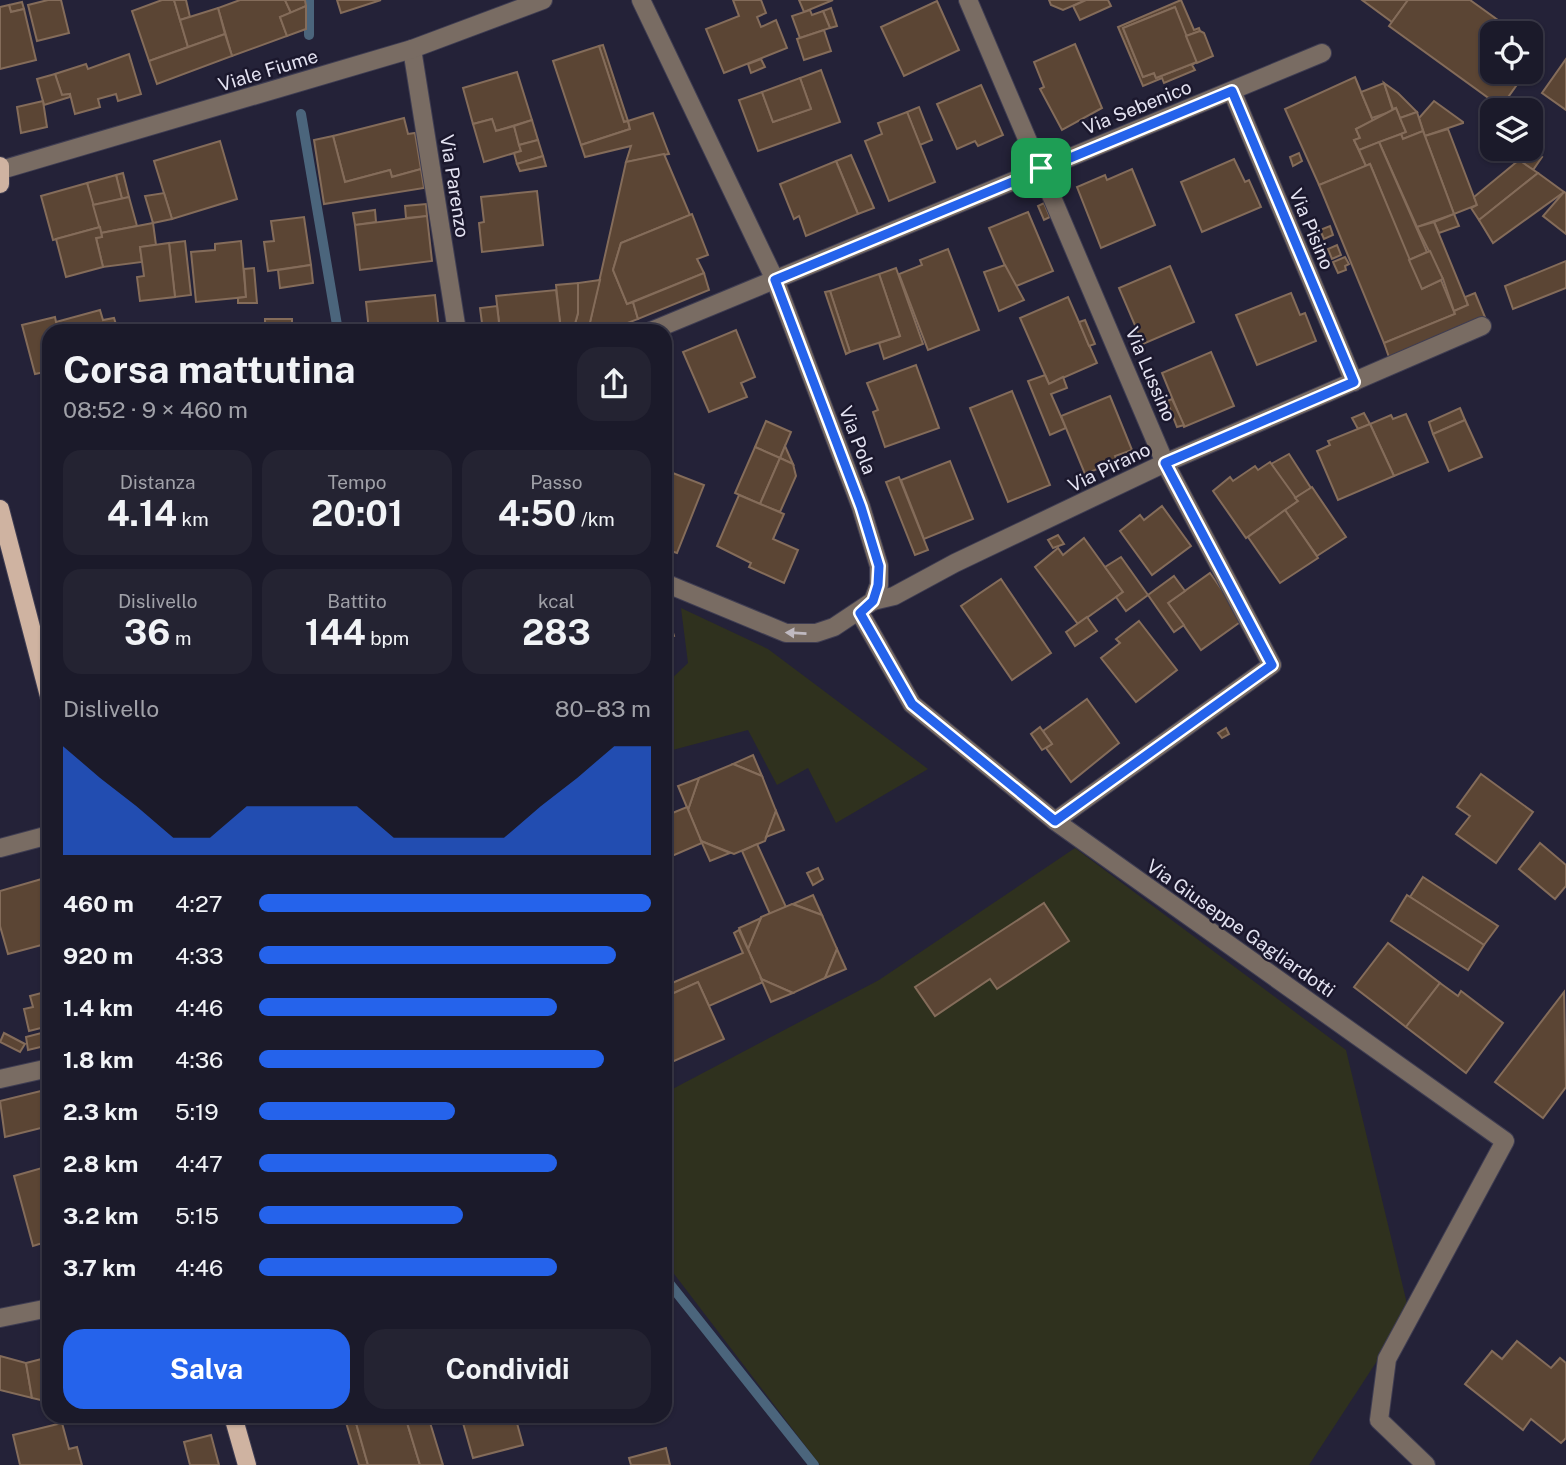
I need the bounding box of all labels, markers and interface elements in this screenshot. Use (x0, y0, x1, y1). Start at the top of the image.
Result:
map controls (1480, 21, 1543, 161)
button: locate (1480, 21, 1543, 84)
street label: Viale Fiume (216, 44, 320, 96)
street label: Via Sebenico (1080, 75, 1194, 139)
button: layers (1480, 98, 1543, 161)
street label: Via Parenzo (436, 133, 474, 239)
pin (1011, 138, 1071, 198)
icon: arrive (1022, 149, 1060, 187)
street label: Via Pisino (1285, 185, 1339, 273)
street label: Via Lussino (1121, 324, 1181, 424)
text: Corsa mattutina (63, 347, 356, 392)
button: share (577, 347, 651, 421)
text: 08:52 · 9 × 460 m (63, 396, 248, 423)
street label: Via Pola (835, 403, 881, 477)
street label: Via Pirano (1064, 438, 1154, 496)
text: Distanza (120, 471, 196, 493)
text: Tempo (327, 471, 387, 493)
text: Passo (530, 471, 582, 493)
text: 4.14 (107, 493, 177, 534)
text: 20:01 (311, 493, 403, 534)
text: 4:50 (498, 493, 576, 534)
text: km (177, 508, 209, 530)
text: /km (576, 508, 615, 530)
text: Dislivello (118, 590, 197, 612)
text: Battito (327, 590, 387, 612)
text: kcal (538, 590, 575, 612)
text: 36 (124, 612, 170, 653)
text: 144 (305, 612, 366, 653)
text: 283 (522, 612, 591, 653)
text: m (170, 627, 191, 649)
text: bpm (366, 627, 409, 649)
one-way arrow (785, 627, 807, 638)
text: Dislivello (63, 695, 159, 722)
text: 80–83 m (555, 695, 651, 722)
street label: Via Giuseppe Gagliardotti (1142, 854, 1340, 1002)
text: 460 m (63, 890, 134, 917)
text: 4:27 (175, 890, 223, 917)
text: 920 m (63, 942, 133, 969)
text: 4:33 (175, 942, 223, 969)
text: 1.4 km (63, 994, 133, 1021)
text: 4:46 (175, 994, 223, 1021)
text: 1.8 km (63, 1046, 134, 1073)
text: 4:36 (175, 1046, 223, 1073)
text: 2.3 km (63, 1098, 138, 1125)
text: 5:19 (175, 1098, 219, 1125)
text: 2.8 km (63, 1150, 138, 1177)
text: 4:47 (175, 1150, 223, 1177)
text: 3.2 km (63, 1202, 139, 1229)
text: 5:15 (175, 1202, 219, 1229)
text: 3.7 km (63, 1254, 136, 1281)
text: 4:46 (175, 1254, 223, 1281)
button: Salva (63, 1329, 350, 1409)
button: Condividi (364, 1329, 651, 1409)

